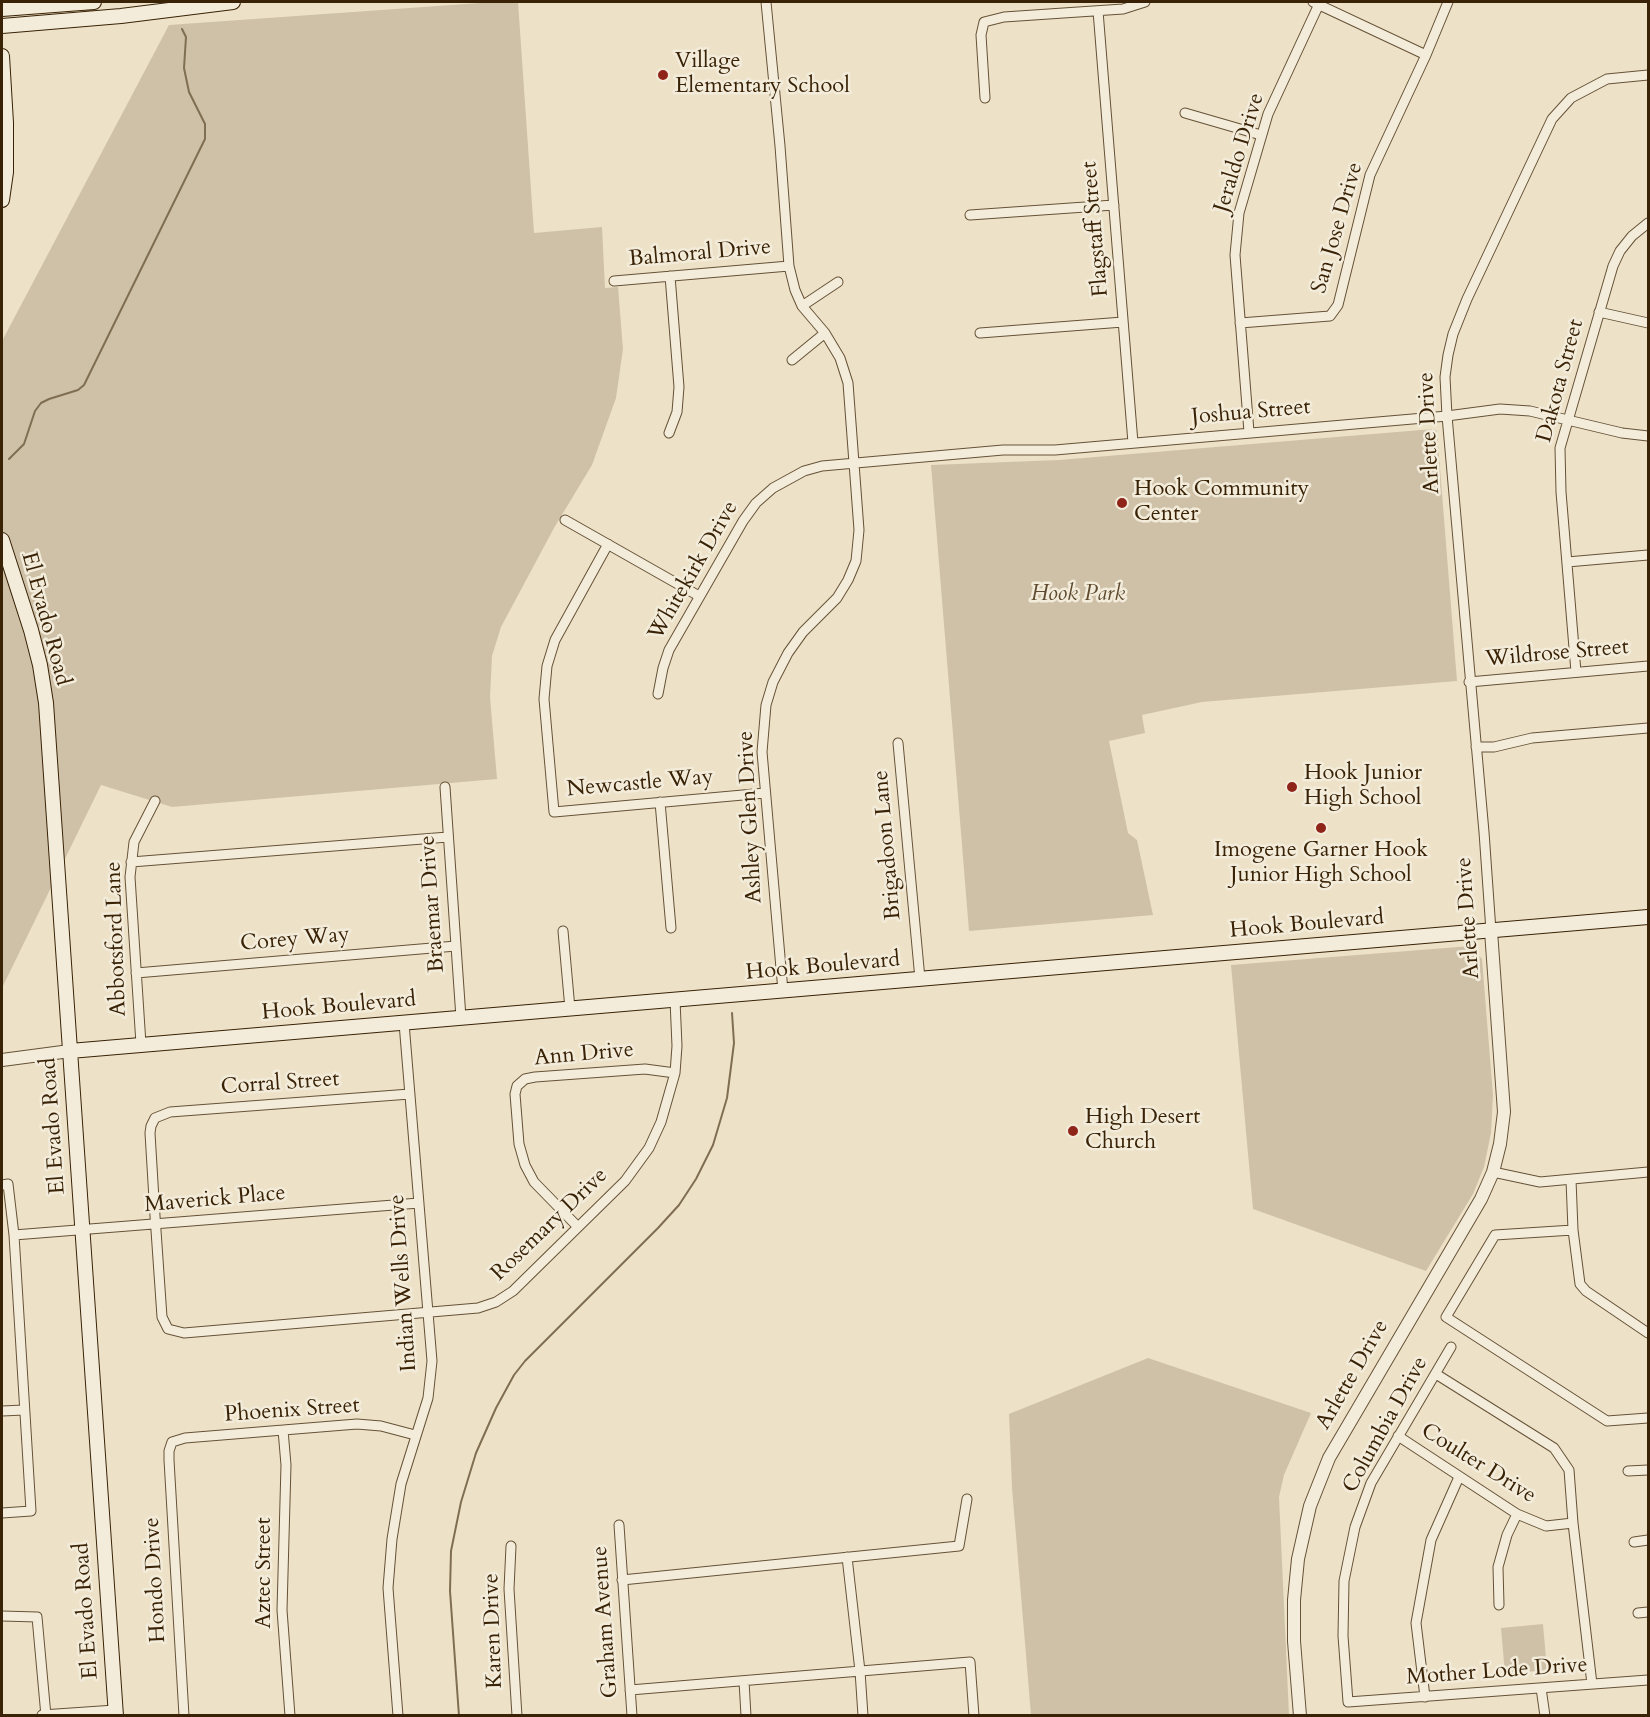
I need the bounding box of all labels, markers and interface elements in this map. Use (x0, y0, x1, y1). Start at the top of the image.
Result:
place label: Village Elementary School (675, 49, 850, 100)
marker: Village Elementary School (656, 68, 670, 82)
street label: Jeraldo Drive (1209, 90, 1271, 216)
street label: Flagstaff Street (1077, 160, 1115, 298)
street label: San Jose Drive (1307, 160, 1369, 296)
street label: Balmoral Drive (628, 235, 772, 273)
street label: Dakota Street (1532, 317, 1590, 445)
street label: Arlette Drive (1414, 371, 1446, 495)
street label: Joshua Street (1190, 395, 1312, 431)
place label: Hook Community Center (1134, 477, 1309, 528)
marker: Hook Community Center (1115, 496, 1129, 510)
street label: Whitekirk Drive (643, 497, 745, 645)
street label: El Evado Road (15, 549, 75, 689)
park label: Hook Park (1031, 582, 1125, 608)
street label: Wildrose Street (1484, 635, 1630, 673)
street label: Ashley Glen Drive (733, 730, 769, 904)
place label: Hook Junior High School (1304, 761, 1422, 812)
street label: Newcastle Way (566, 764, 714, 804)
street label: Brigadoon Lane (868, 769, 908, 921)
marker: Hook Junior High School (1285, 780, 1299, 794)
marker: Imogene Garner Hook Junior High School (1314, 821, 1328, 835)
street label: Braemar Drive (415, 834, 451, 974)
place label: Imogene Garner Hook Junior High School (1214, 838, 1428, 890)
street label: Arlette Drive (1452, 856, 1486, 980)
street label: Abbotsford Lane (101, 861, 133, 1017)
street label: Hook Boulevard (1229, 905, 1385, 945)
street label: Corey Way (239, 922, 351, 958)
street label: Hook Boulevard (745, 947, 901, 987)
street label: Hook Boulevard (261, 987, 417, 1027)
street label: Ann Drive (533, 1038, 635, 1072)
street label: El Evado Road (36, 1057, 72, 1195)
street label: Corral Street (220, 1067, 340, 1101)
place label: High Desert Church (1085, 1105, 1200, 1156)
marker: High Desert Church (1066, 1124, 1080, 1138)
street label: Rosemary Drive (486, 1163, 614, 1287)
street label: Maverick Place (143, 1181, 287, 1219)
street label: Indian Wells Drive (385, 1193, 423, 1373)
street label: Arlette Drive (1311, 1315, 1395, 1435)
street label: Columbia Drive (1338, 1352, 1434, 1498)
street label: Phoenix Street (224, 1393, 360, 1429)
street label: Coulter Drive (1416, 1418, 1540, 1510)
street label: Hondo Drive (140, 1517, 172, 1643)
street label: Aztec Street (252, 1517, 278, 1629)
street label: El Evado Road (69, 1542, 105, 1680)
street label: Graham Avenue (588, 1545, 624, 1699)
street label: Karen Drive (479, 1573, 509, 1689)
street label: Mother Lode Drive (1406, 1652, 1588, 1692)

